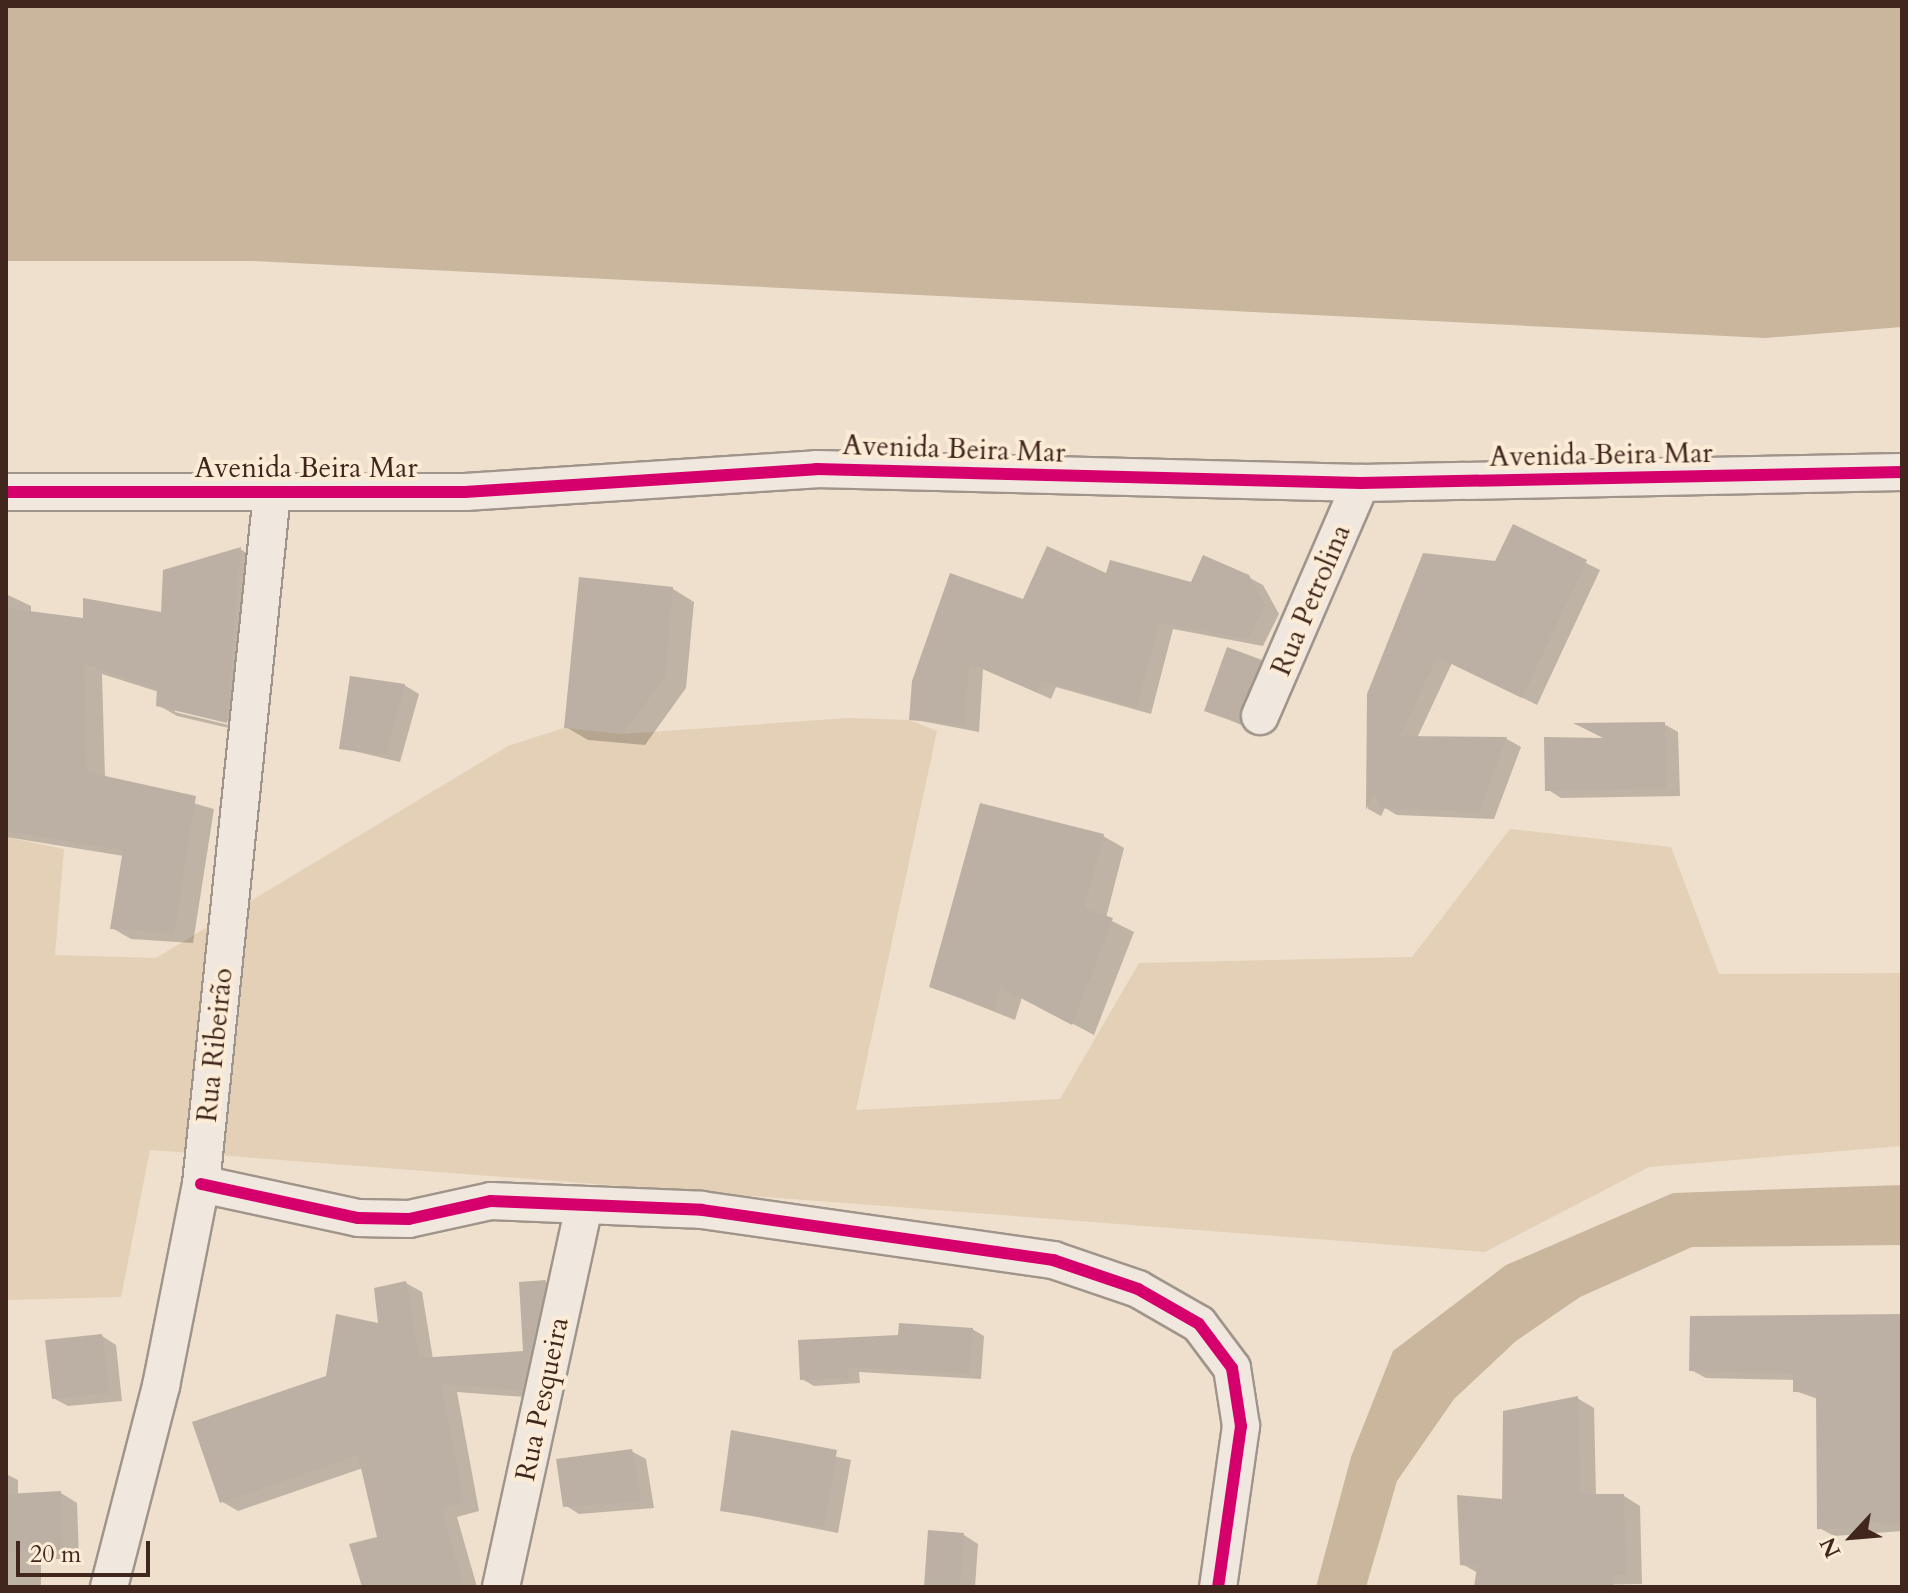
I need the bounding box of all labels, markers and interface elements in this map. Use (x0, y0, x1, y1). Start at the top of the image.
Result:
street label: Avenida Beira Mar (842, 428, 1066, 470)
street label: Avenida Beira Mar (1489, 436, 1713, 474)
street label: Avenida Beira Mar (194, 451, 418, 485)
street label: Rua Petrolina (1264, 519, 1358, 681)
street label: Rua Ribeirão (190, 966, 240, 1124)
street label: Rua Pesqueira (508, 1314, 576, 1484)
north arrow (1812, 1497, 1892, 1577)
scale bar (20, 1525, 154, 1575)
text: N (1813, 1532, 1848, 1563)
text: 20 m (30, 1538, 81, 1571)

